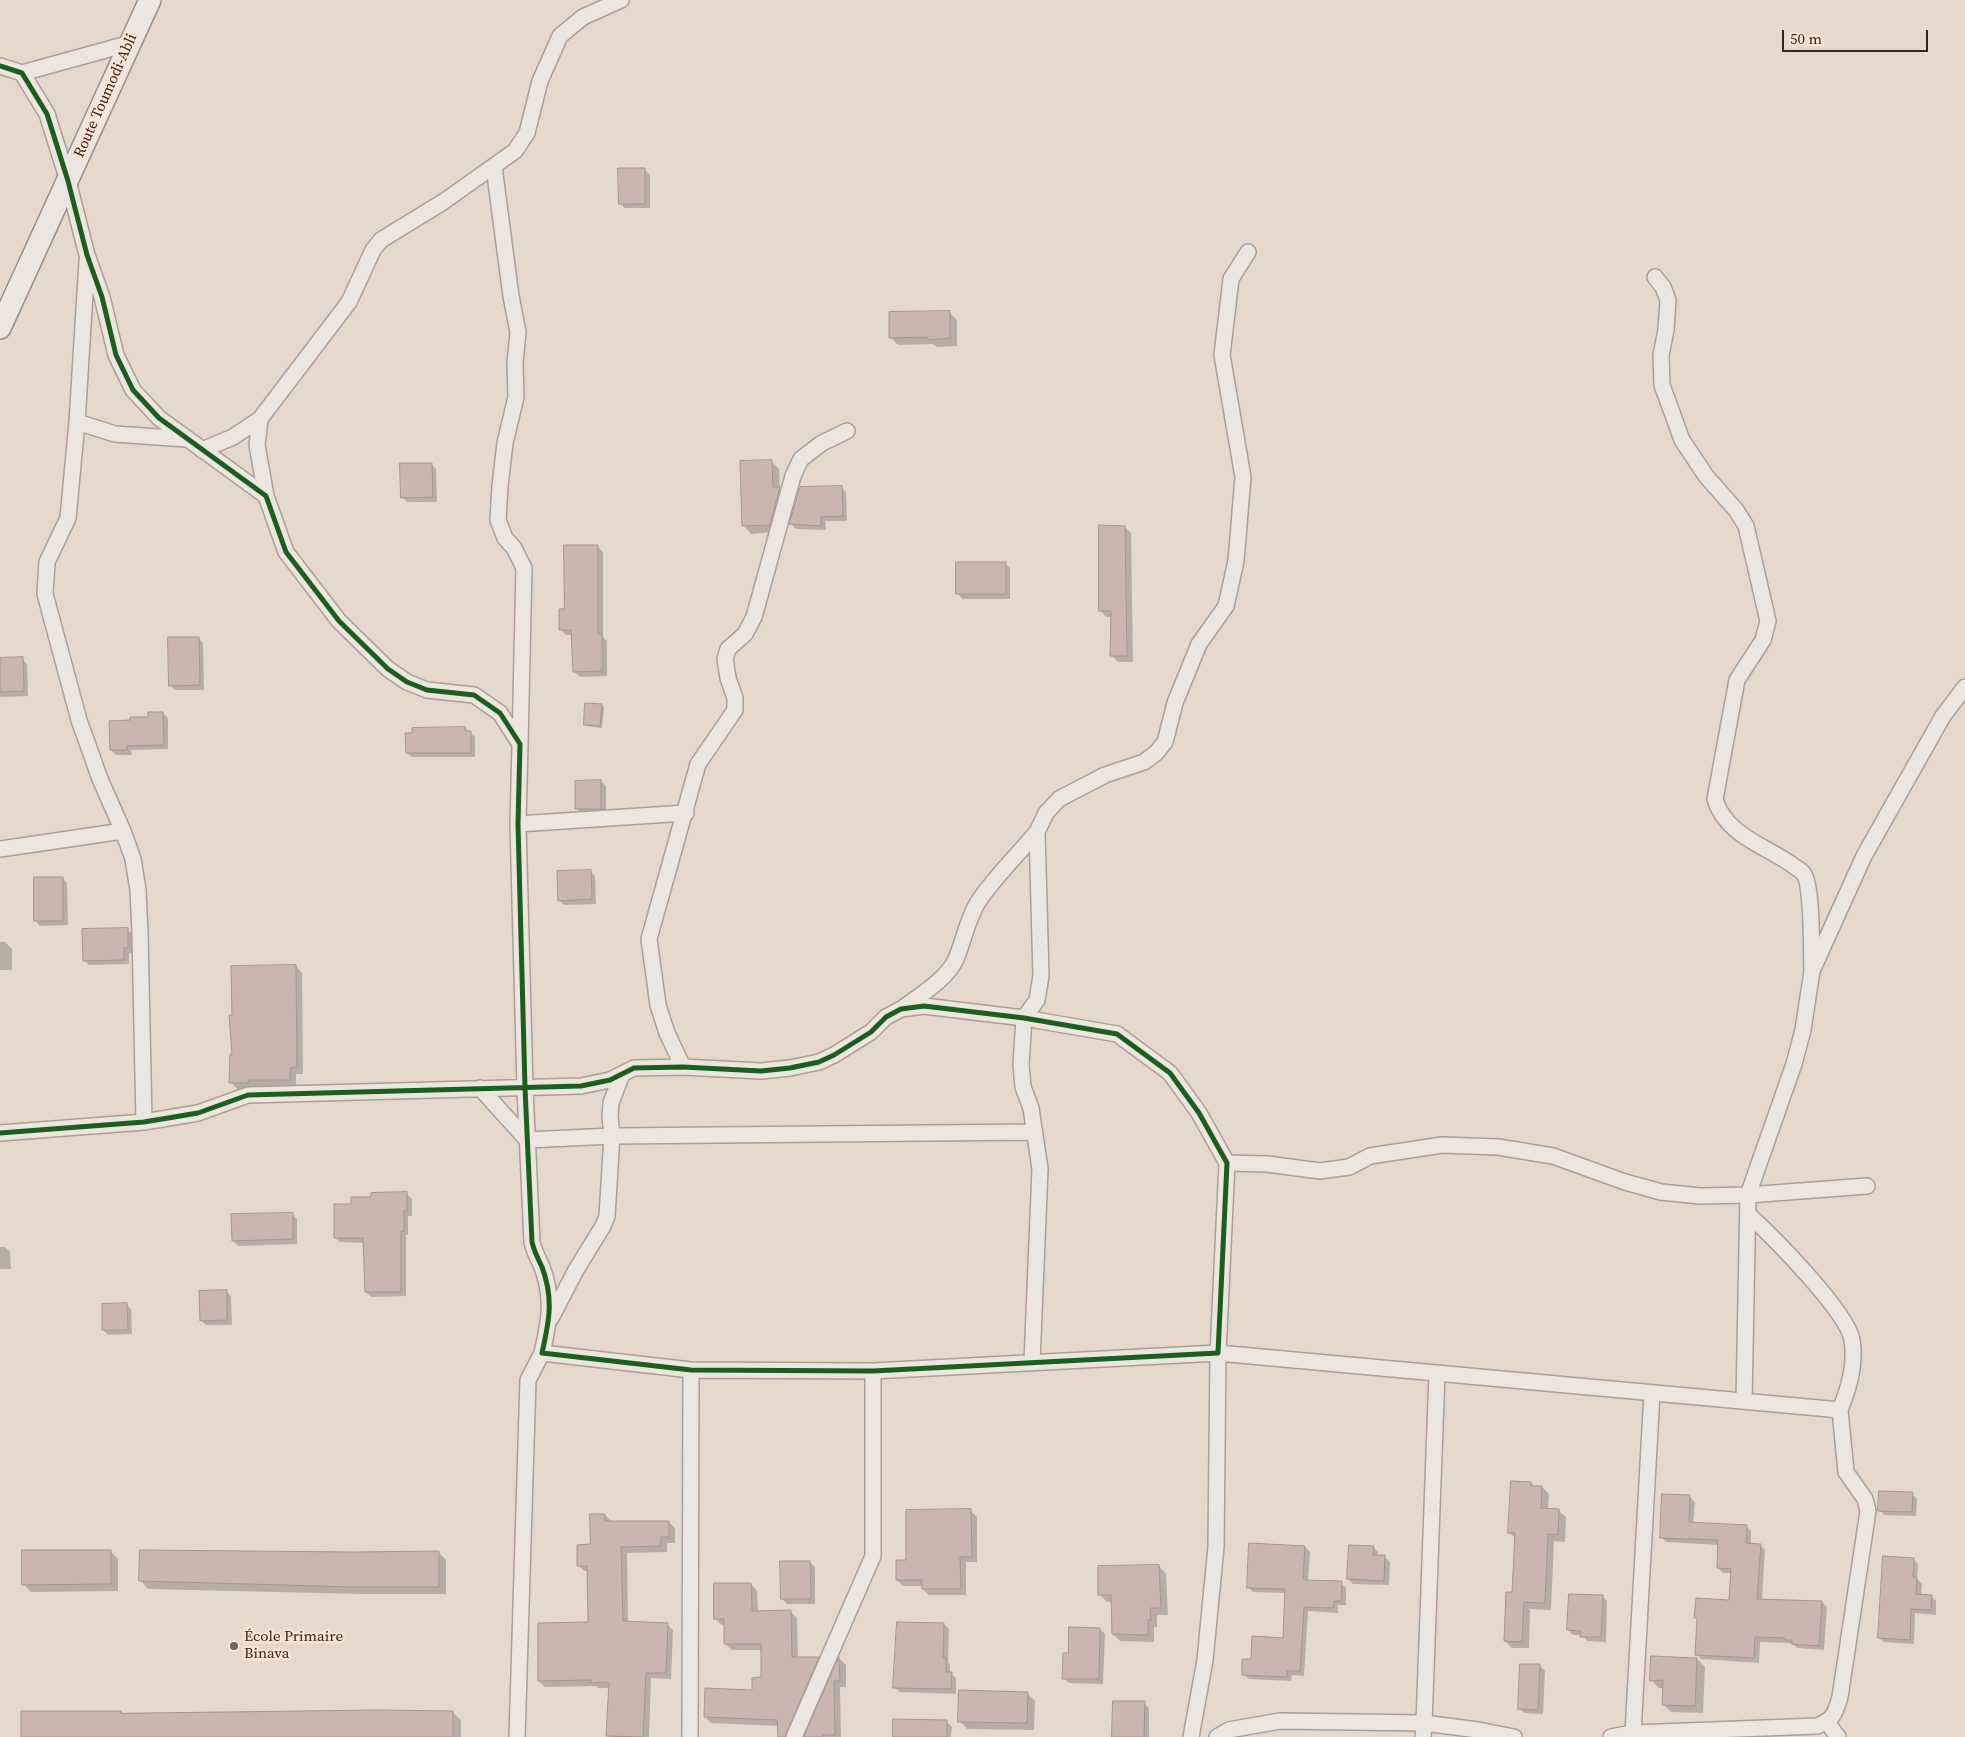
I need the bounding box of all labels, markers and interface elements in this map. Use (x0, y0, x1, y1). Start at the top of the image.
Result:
scale bar (1785, 20, 1931, 52)
text: 50 m (1790, 28, 1822, 49)
street label: Route Toumodi-Abli (71, 31, 141, 161)
place label: École Primaire Binava (244, 1628, 343, 1663)
marker: École Primaire Binava (228, 1640, 240, 1652)

